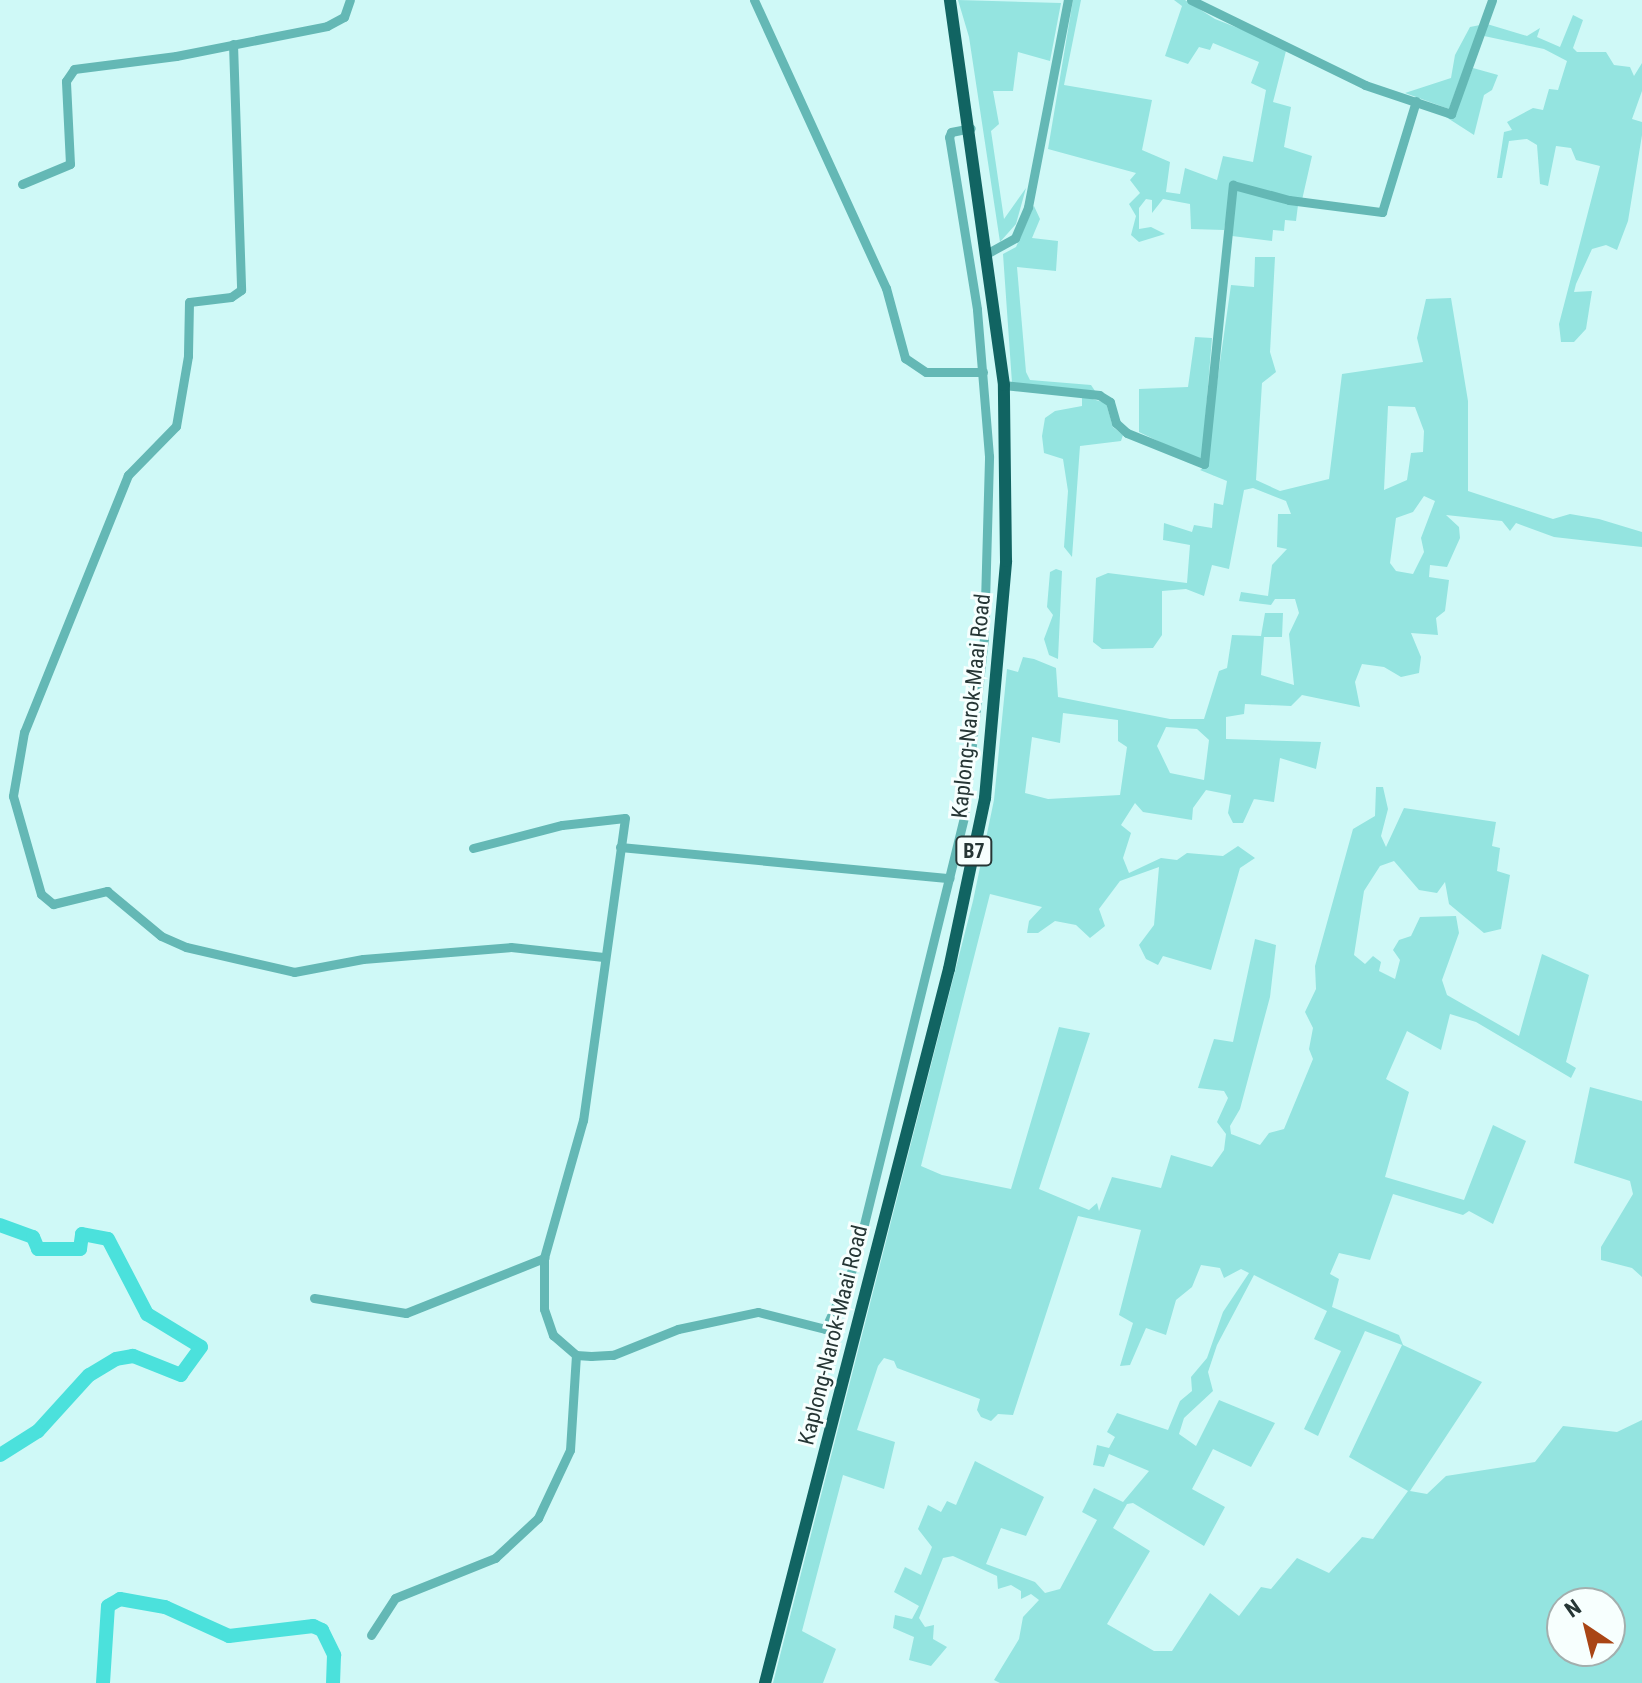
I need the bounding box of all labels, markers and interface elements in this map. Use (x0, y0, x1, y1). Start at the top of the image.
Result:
street label: Kaplong-Narok-Maai Road (946, 592, 996, 820)
road number: B7 (954, 835, 994, 867)
street label: Kaplong-Narok-Maai Road (793, 1222, 873, 1448)
north arrow (1546, 1587, 1626, 1667)
text: N (1560, 1594, 1586, 1623)

